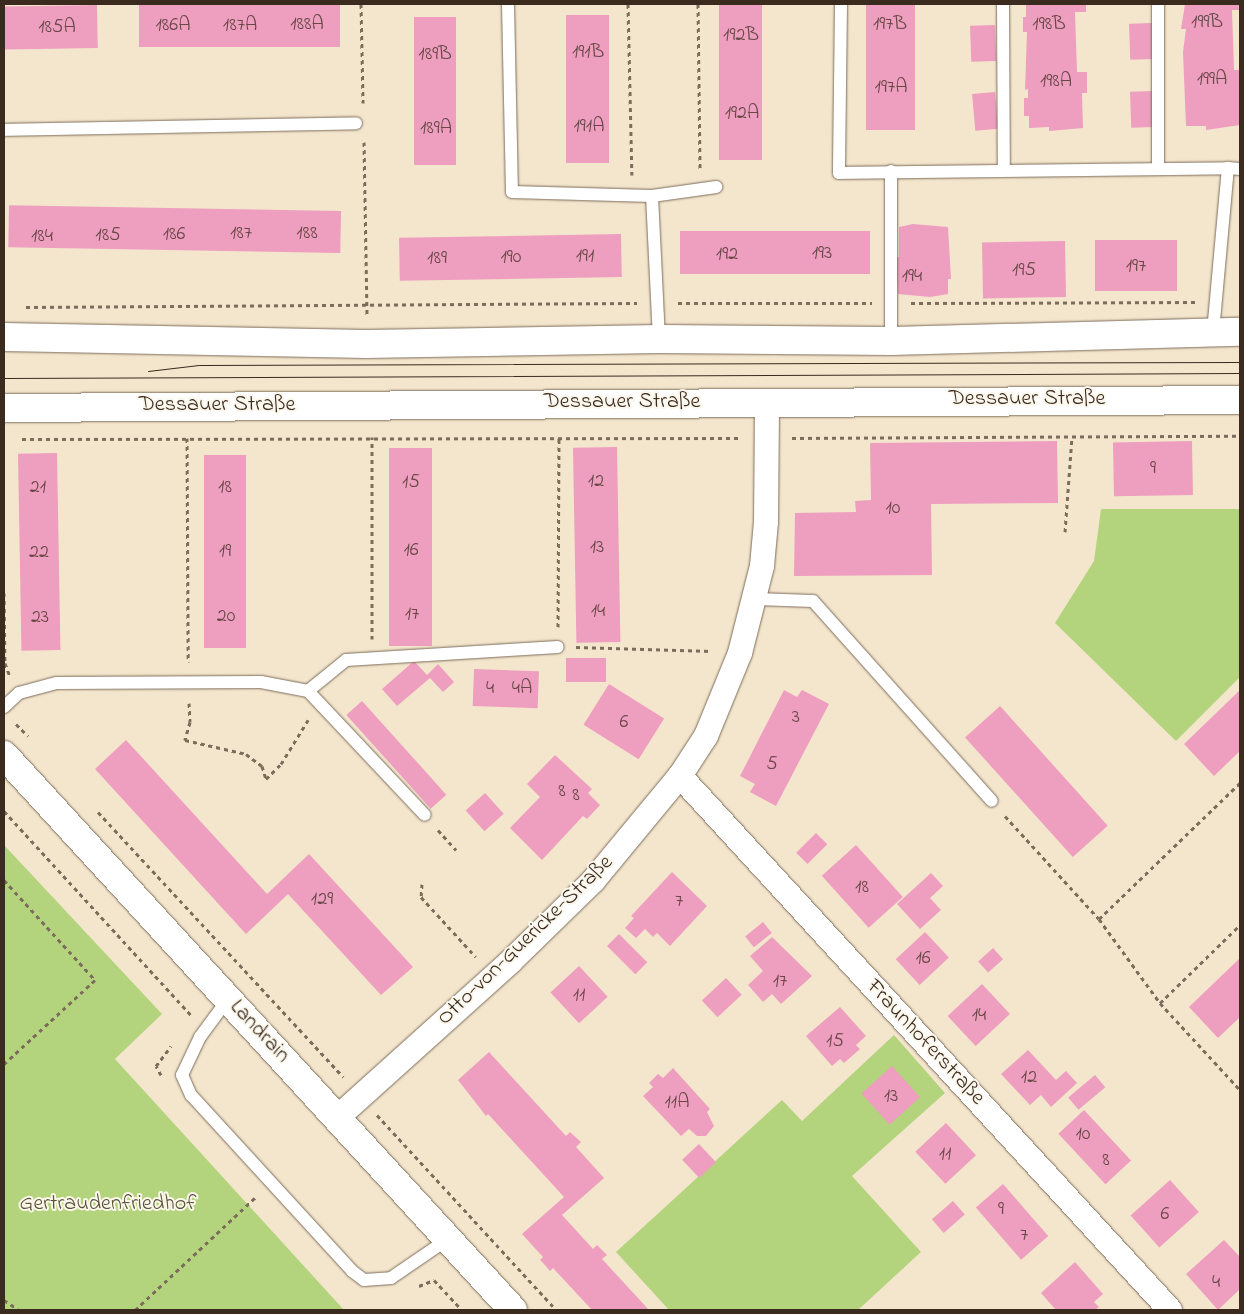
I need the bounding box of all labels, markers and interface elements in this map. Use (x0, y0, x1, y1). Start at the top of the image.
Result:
house number: 199B (1191, 10, 1223, 34)
house number: 188A (290, 12, 324, 36)
house number: 197B (873, 12, 907, 36)
house number: 198B (1032, 12, 1066, 36)
house number: 186A (156, 13, 190, 37)
house number: 187A (223, 13, 257, 37)
house number: 185A (38, 15, 76, 39)
house number: 192B (723, 23, 759, 47)
house number: 191B (572, 40, 604, 64)
house number: 189B (418, 42, 452, 66)
house number: 199A (1197, 67, 1227, 91)
house number: 198A (1040, 69, 1072, 93)
house number: 197A (875, 75, 907, 99)
house number: 192A (725, 101, 759, 125)
house number: 191A (573, 114, 605, 138)
house number: 189A (420, 116, 452, 140)
house number: 187 (230, 221, 252, 245)
house number: 188 (296, 221, 318, 245)
house number: 186 (163, 222, 185, 246)
house number: 185 (95, 223, 121, 247)
house number: 184 (31, 224, 53, 248)
house number: 193 (812, 241, 832, 265)
house number: 192 (716, 242, 738, 266)
house number: 191 (576, 244, 594, 268)
house number: 190 (500, 245, 522, 269)
house number: 189 (427, 246, 447, 270)
house number: 197 (1126, 254, 1146, 278)
house number: 195 (1012, 258, 1036, 282)
house number: 194 (902, 264, 922, 288)
street label: Dessauer Straße (949, 387, 1105, 413)
street label: Dessauer Straße (544, 390, 700, 416)
street label: Dessauer Straße (139, 393, 295, 419)
house number: 9 (1150, 456, 1156, 480)
house number: 12 (588, 469, 604, 493)
house number: 15 (402, 470, 420, 494)
house number: 21 (30, 475, 46, 499)
house number: 18 (218, 475, 232, 499)
house number: 10 (886, 496, 900, 520)
house number: 13 (590, 535, 604, 559)
house number: 16 (403, 538, 419, 562)
house number: 19 (219, 539, 231, 563)
house number: 22 (29, 540, 49, 564)
house number: 14 (591, 599, 605, 623)
house number: 17 (405, 602, 419, 626)
house number: 20 (217, 604, 235, 628)
house number: 23 (31, 605, 49, 629)
house number: 4 (486, 676, 494, 700)
house number: 4A (512, 676, 532, 700)
house number: 3 (792, 705, 800, 729)
house number: 6 (620, 710, 628, 734)
house number: 5 (766, 752, 778, 776)
house number: 8 (558, 779, 566, 803)
house number: 8 (572, 783, 580, 807)
street label: Otto-von-Guericke-Straße (433, 850, 619, 1032)
house number: 18 (855, 875, 869, 899)
house number: 129 (311, 887, 333, 911)
house number: 7 (675, 889, 683, 913)
house number: 16 (915, 946, 931, 970)
house number: 17 (773, 969, 787, 993)
street label: Fraunhoferstraße (860, 975, 990, 1111)
house number: 11 (573, 983, 585, 1007)
street label: Landrain (223, 995, 295, 1069)
house number: 14 (972, 1003, 986, 1027)
house number: 15 (826, 1029, 844, 1053)
house number: 12 (1021, 1065, 1037, 1089)
house number: 13 (884, 1084, 898, 1108)
house number: 11A (664, 1090, 690, 1114)
house number: 10 (1076, 1122, 1090, 1146)
house number: 11 (939, 1142, 951, 1166)
house number: 8 (1102, 1148, 1110, 1172)
park label: Gertraudenfriedhof (20, 1192, 196, 1218)
house number: 9 (998, 1197, 1004, 1221)
house number: 6 (1161, 1202, 1169, 1226)
house number: 7 (1020, 1223, 1028, 1247)
house number: 4 (1212, 1270, 1220, 1294)

